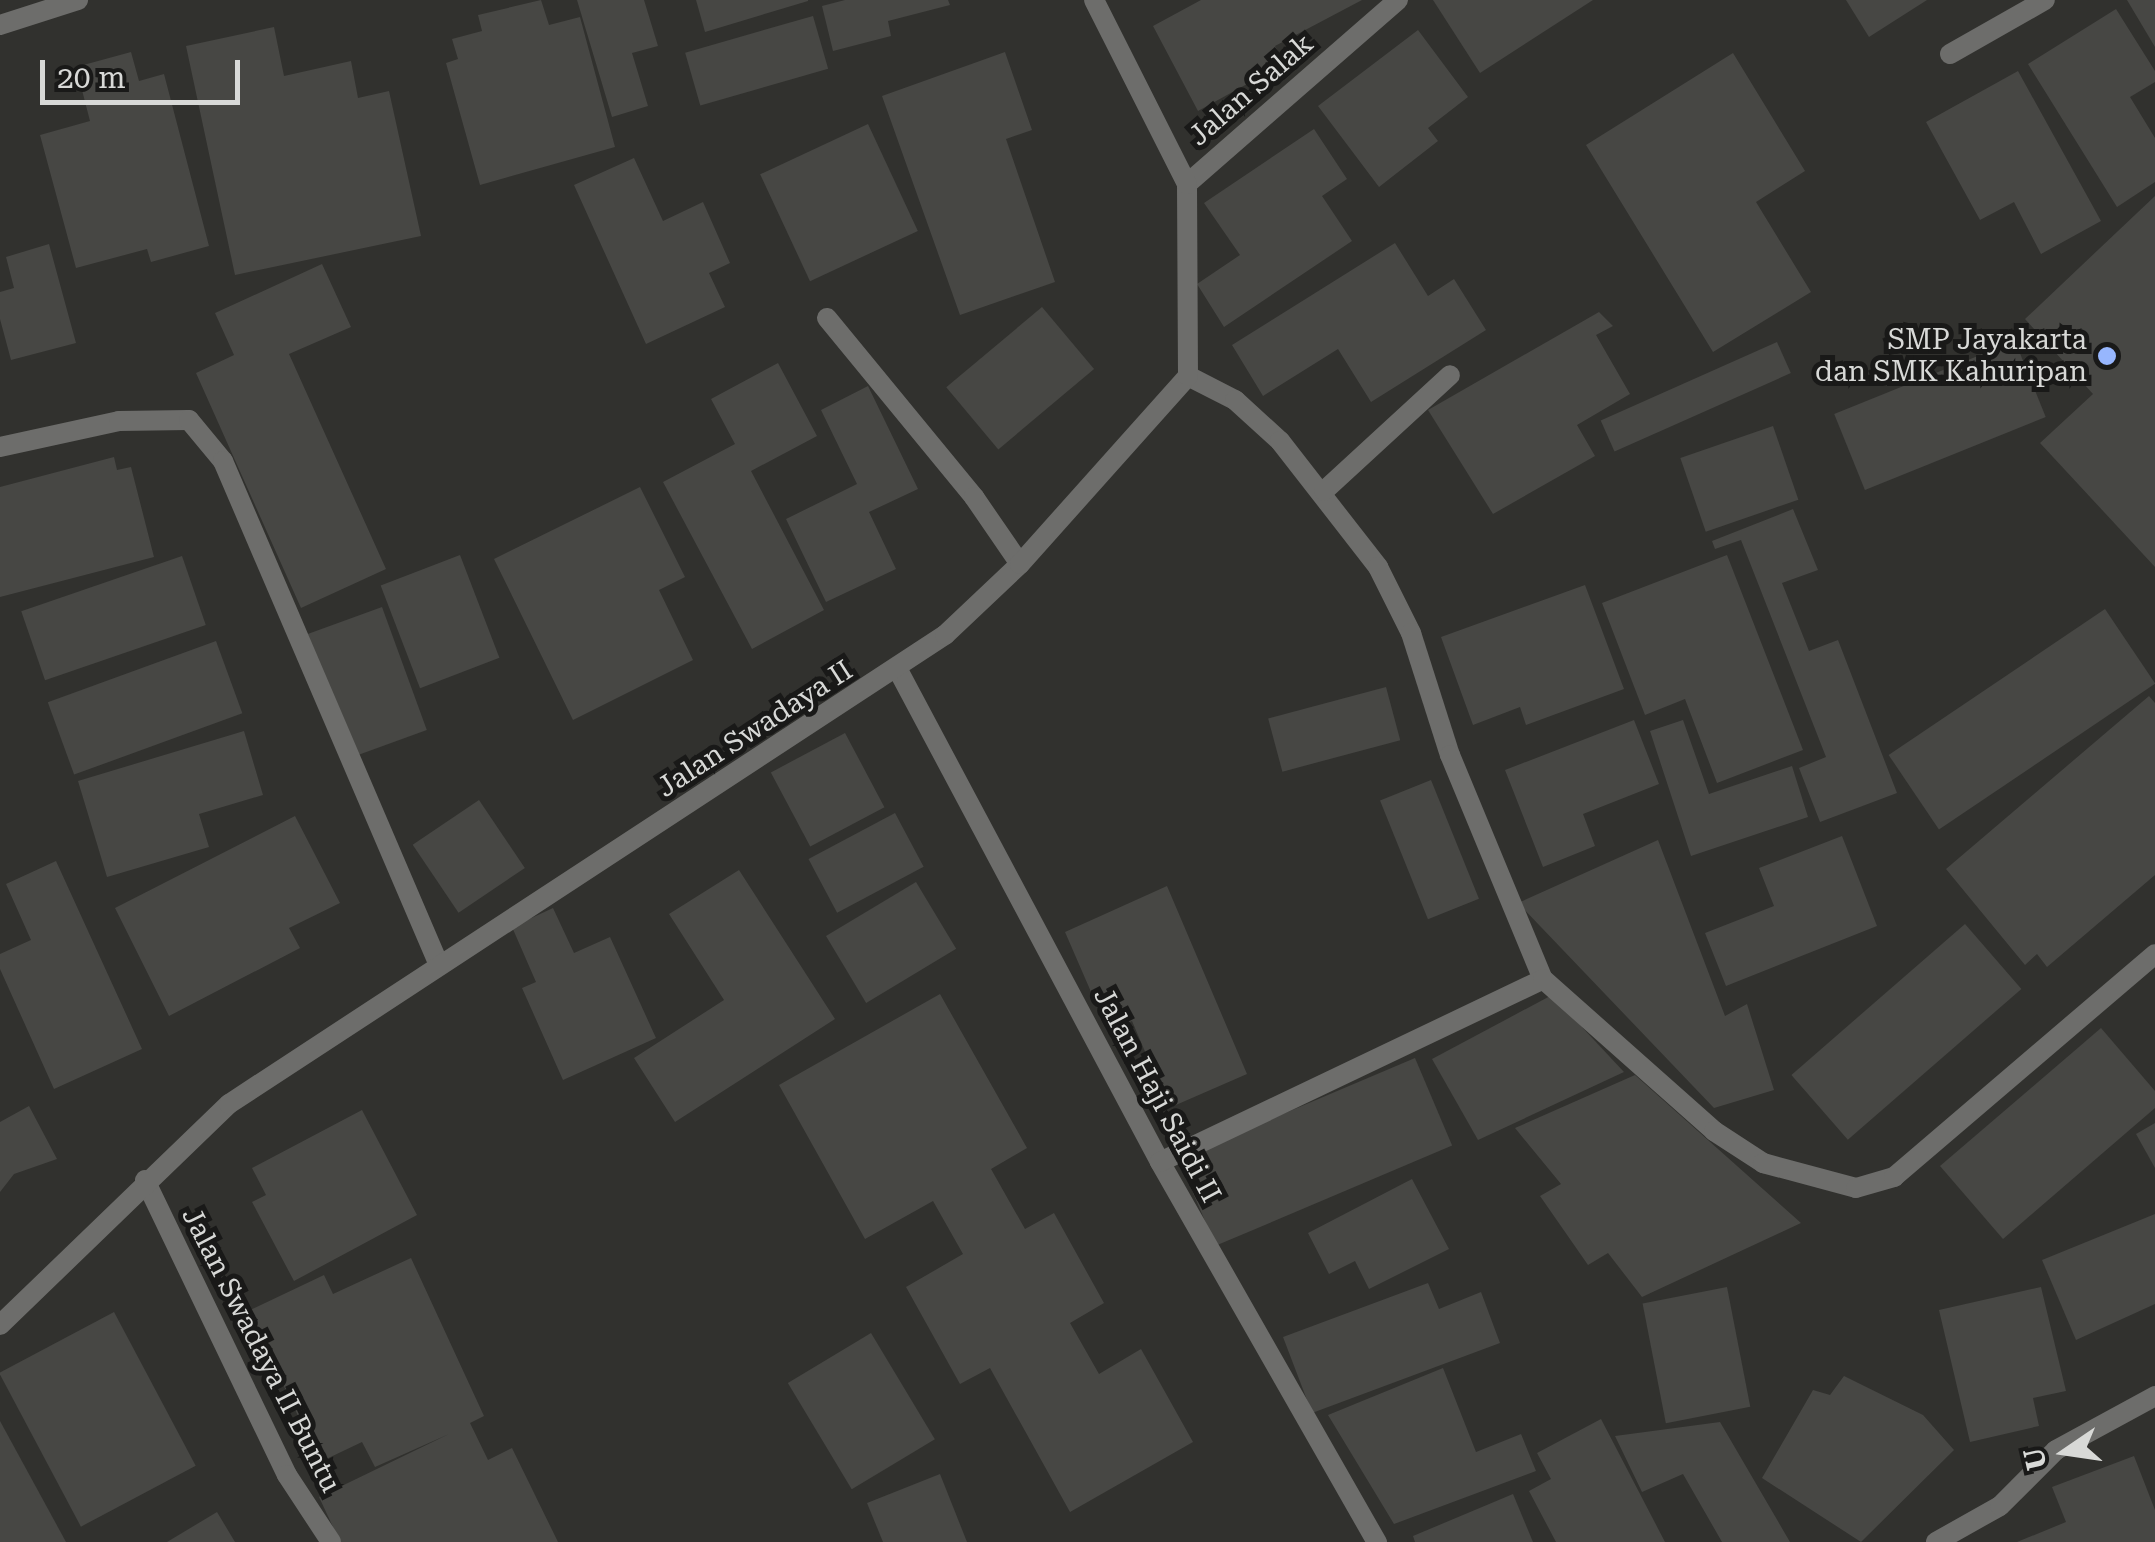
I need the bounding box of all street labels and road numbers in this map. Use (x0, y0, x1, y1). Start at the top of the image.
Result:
street label: Jalan Salak (1182, 27, 1320, 153)
street label: Jalan Swadaya II (651, 653, 859, 805)
street label: Jalan Haji Saidi II (1086, 982, 1228, 1208)
street label: Jalan Swadaya II Buntu (175, 1202, 347, 1498)

